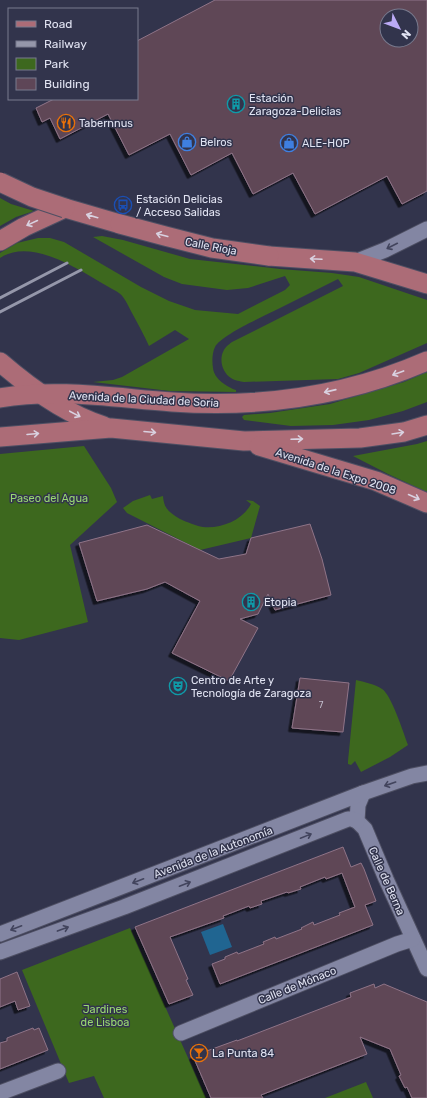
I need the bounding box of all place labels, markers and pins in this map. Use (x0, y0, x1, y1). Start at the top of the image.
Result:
place label: Estación Zaragoza-Delicias (249, 92, 341, 118)
building icon: Estación Zaragoza-Delicias (226, 94, 246, 114)
restaurant icon: Tabernnus (56, 113, 76, 133)
place label: Tabernnus (79, 117, 133, 130)
shop icon: Belros (177, 132, 197, 152)
shop icon: ALE-HOP (279, 133, 299, 153)
place label: Belros (200, 136, 233, 149)
place label: ALE-HOP (302, 137, 350, 150)
place label: Estación Delicias / Acceso Salidas (136, 193, 223, 219)
bus stop icon: Estación Delicias / Acceso Salidas (113, 195, 133, 215)
building icon: Etopia (241, 592, 261, 612)
place label: Etopia (264, 596, 296, 609)
place label: Centro de Arte y Tecnología de Zaragoza (191, 674, 311, 700)
theatre icon: Centro de Arte y Tecnología de Zaragoza (168, 676, 188, 696)
bar icon: La Punta 84 (189, 1043, 209, 1063)
place label: La Punta 84 (212, 1047, 274, 1060)

